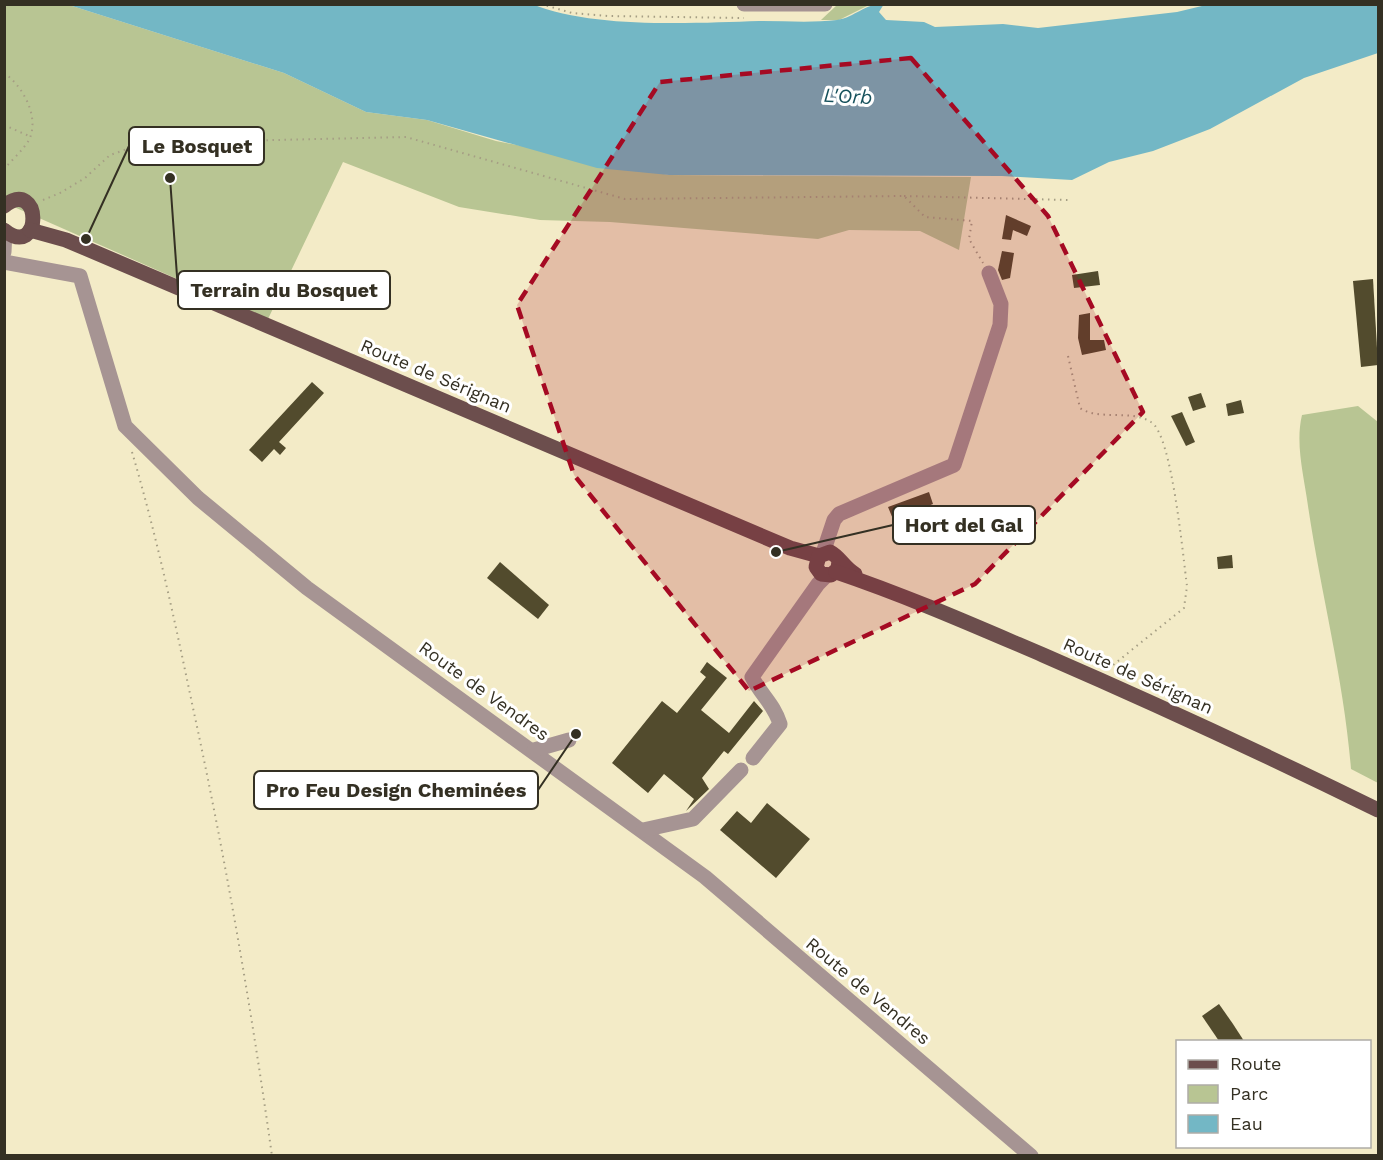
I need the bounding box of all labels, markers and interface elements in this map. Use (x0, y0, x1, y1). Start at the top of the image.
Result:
water label: L'Orb (823, 83, 873, 109)
callout: Le Bosquet (129, 127, 264, 165)
text: Le Bosquet (142, 134, 253, 158)
callout: Terrain du Bosquet (178, 271, 390, 309)
text: Terrain du Bosquet (190, 278, 378, 302)
street label: Route de Sérignan (358, 334, 515, 417)
callout: Hort del Gal (893, 506, 1035, 544)
text: Hort del Gal (905, 513, 1024, 537)
street label: Route de Sérignan (1060, 633, 1216, 718)
street label: Route de Vendres (415, 636, 553, 745)
callout: Pro Feu Design Cheminées (254, 771, 538, 809)
text: Pro Feu Design Cheminées (266, 778, 527, 802)
street label: Route de Vendres (802, 933, 935, 1049)
legend (1176, 1040, 1371, 1148)
text: Route (1230, 1053, 1282, 1074)
text: Parc (1230, 1083, 1268, 1104)
text: Eau (1230, 1113, 1263, 1134)

